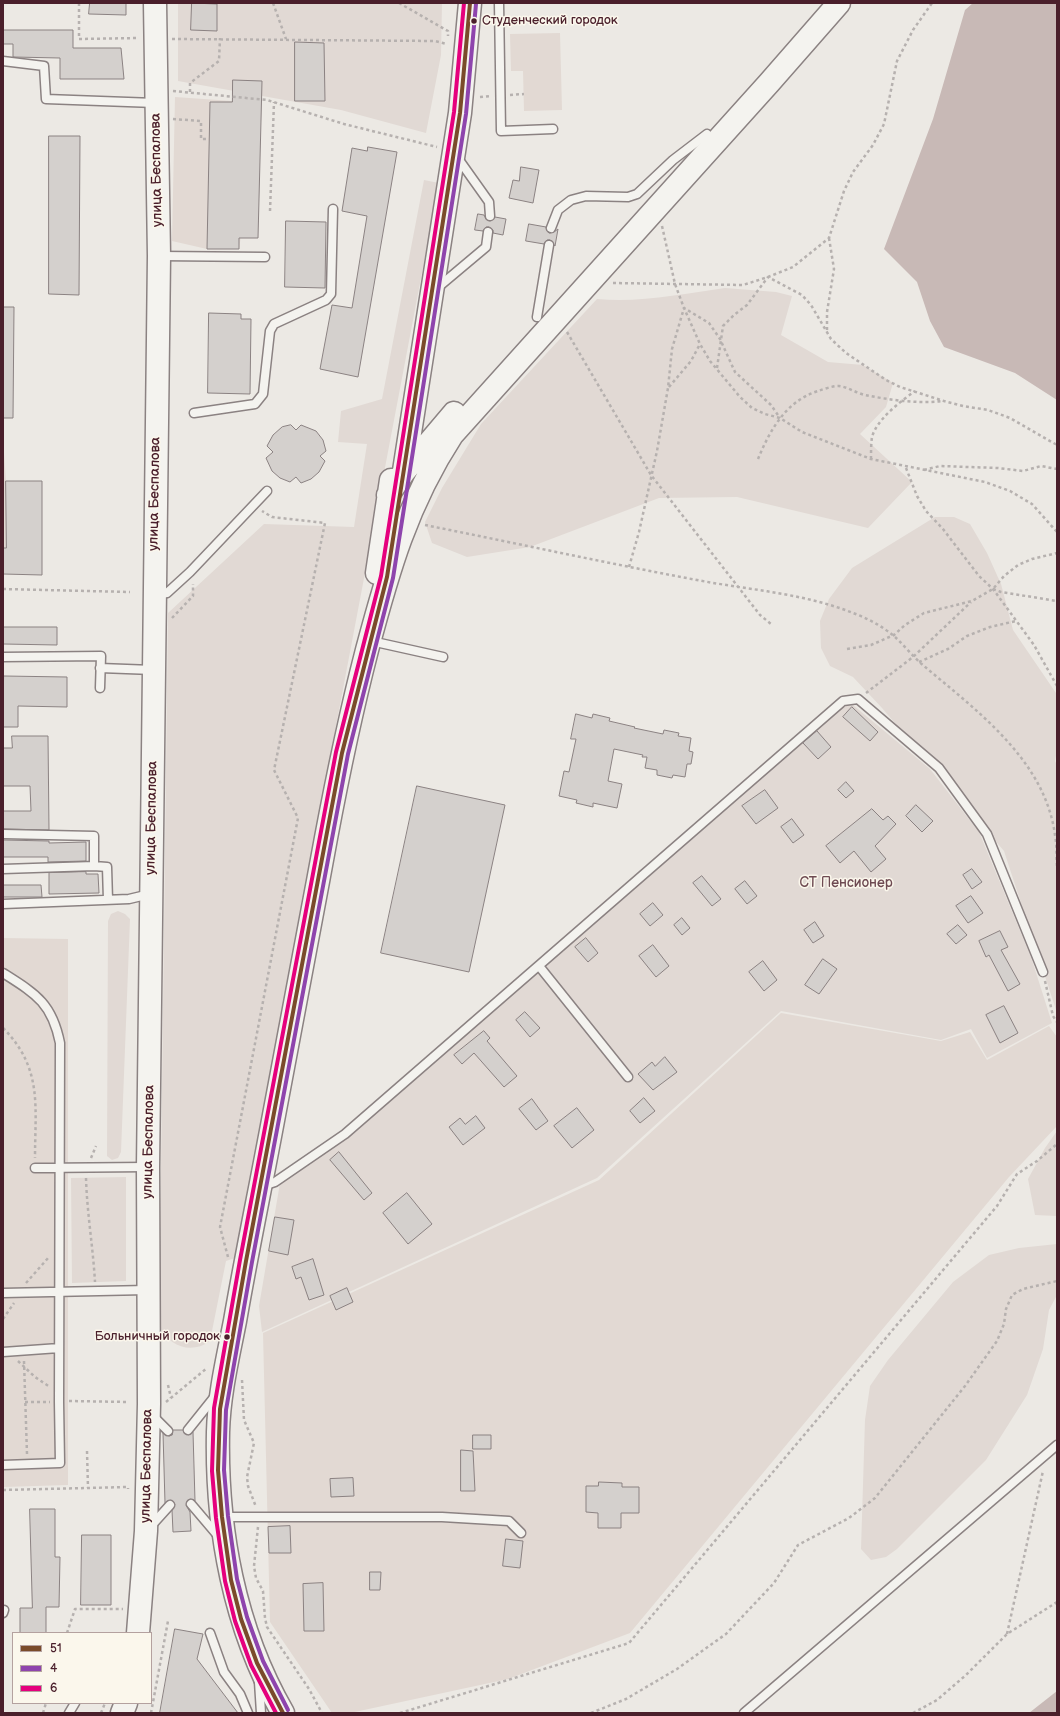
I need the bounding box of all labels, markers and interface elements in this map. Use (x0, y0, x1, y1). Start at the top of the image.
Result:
place label: Студенческий городок (482, 13, 618, 29)
marker: Студенческий городок (469, 16, 479, 26)
street label: улица Беспалова (148, 113, 166, 227)
street label: улица Беспалова (146, 437, 164, 551)
street label: улица Беспалова (143, 761, 161, 875)
park label: СТ Пенсионер (799, 875, 893, 891)
street label: улица Беспалова (140, 1085, 158, 1199)
place label: Больничный городок (95, 1329, 220, 1345)
marker: Больничный городок (222, 1332, 232, 1342)
street label: улица Беспалова (138, 1409, 156, 1523)
legend (12, 1632, 152, 1704)
text: 51 (50, 1641, 62, 1656)
text: 4 (50, 1661, 57, 1676)
text: 6 (50, 1681, 57, 1696)

